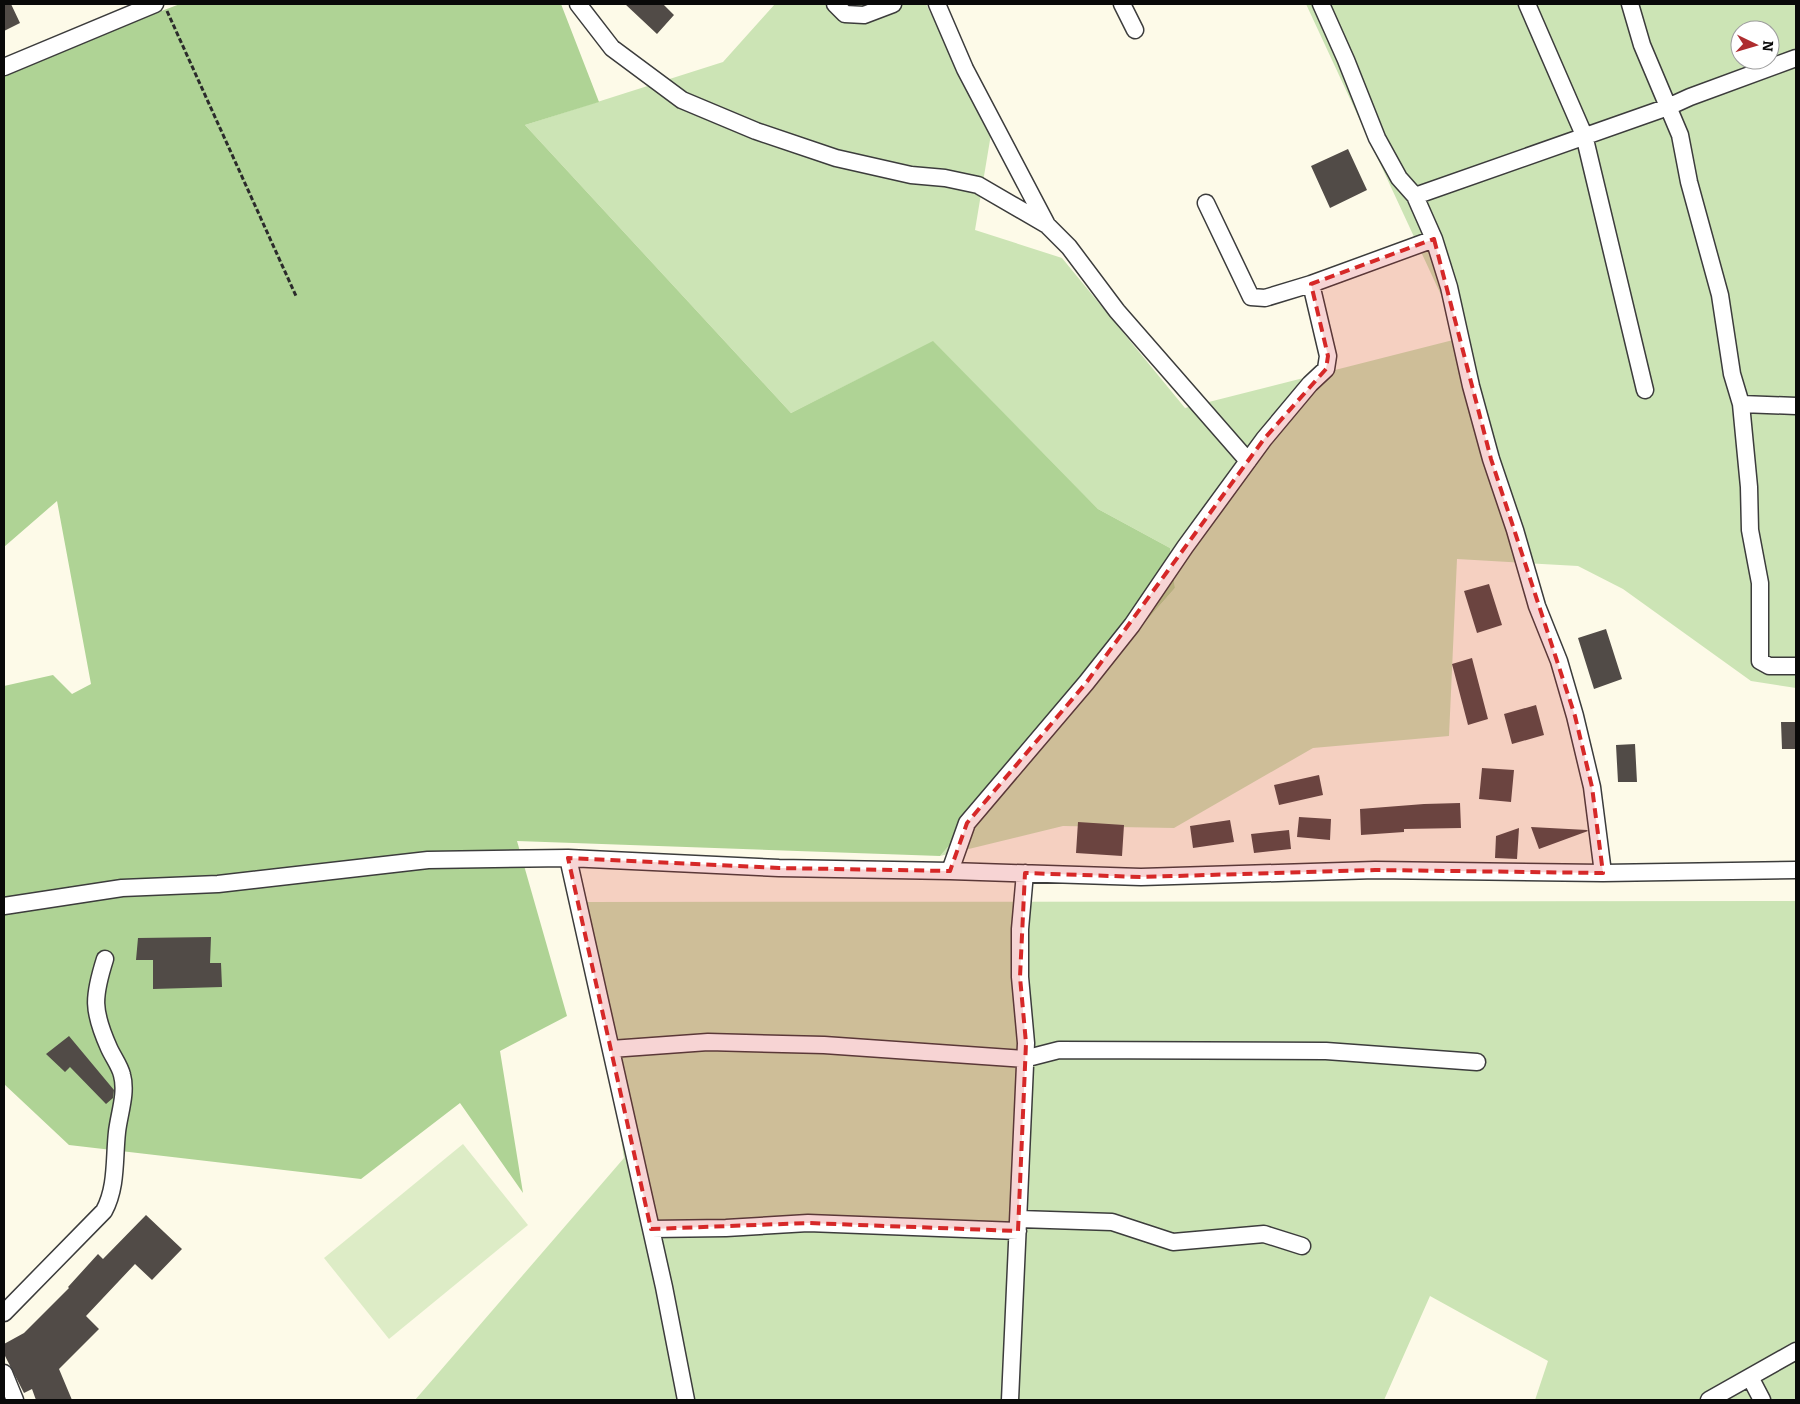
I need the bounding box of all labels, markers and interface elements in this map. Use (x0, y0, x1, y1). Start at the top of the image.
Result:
north arrow (1730, 20, 1780, 70)
text: N (1758, 40, 1776, 52)

